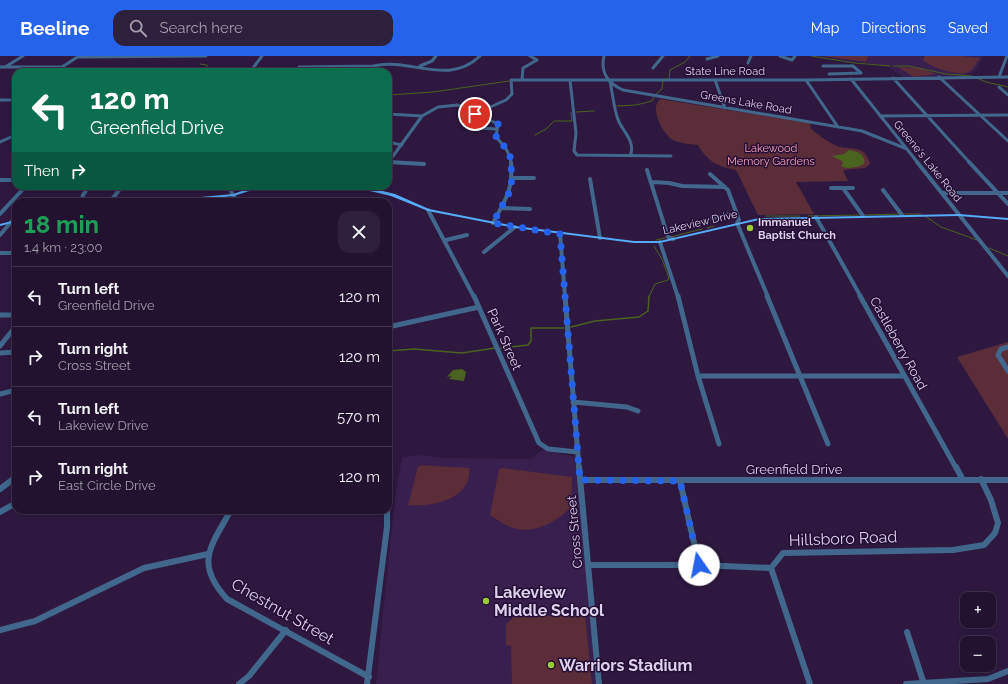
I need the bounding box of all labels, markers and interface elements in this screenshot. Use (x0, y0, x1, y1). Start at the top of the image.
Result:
search box (113, 10, 393, 46)
text: Beeline (20, 17, 89, 39)
icon: search (127, 17, 149, 39)
text: Search here (159, 19, 243, 37)
text: Map (811, 20, 839, 36)
text: Directions (861, 20, 926, 36)
text: Saved (948, 20, 988, 36)
street label: State Line Road (685, 65, 765, 78)
text: 120 m (90, 83, 170, 116)
icon: left (24, 84, 76, 136)
street label: Greens Lake Road (699, 88, 793, 117)
pin (458, 97, 492, 131)
icon: arrive (464, 103, 486, 125)
text: Greenfield Drive (90, 117, 224, 138)
street label: Greene's Lake Road (891, 118, 965, 205)
park label: Lakewood Memory Gardens (727, 142, 815, 168)
icon: right (67, 160, 89, 182)
text: Then (24, 162, 59, 180)
street label: Lakeview Drive (661, 207, 739, 237)
text: 18 min (24, 210, 99, 239)
button: close (338, 211, 380, 253)
place label: Immanuel Baptist Church (758, 216, 836, 242)
marker: Immanuel Baptist Church (745, 223, 755, 233)
text: 1.4 km · 23:00 (24, 240, 102, 255)
text: Turn left (58, 280, 119, 298)
icon: left (24, 286, 46, 308)
text: 120 m (339, 288, 380, 306)
street label: Castleberry Road (867, 294, 930, 392)
text: Greenfield Drive (58, 298, 155, 313)
street label: Park Street (484, 306, 525, 373)
text: Turn right (58, 340, 128, 358)
icon: right (24, 346, 46, 368)
text: 120 m (339, 348, 380, 366)
text: Cross Street (58, 358, 131, 373)
text: Turn left (58, 400, 119, 418)
icon: left (24, 406, 46, 428)
text: 570 m (337, 408, 380, 426)
text: Lakeview Drive (58, 418, 148, 433)
text: Turn right (58, 460, 128, 478)
street label: Greenfield Drive (746, 462, 843, 477)
icon: right (24, 466, 46, 488)
text: 120 m (339, 468, 380, 486)
text: East Circle Drive (58, 478, 156, 493)
street label: Cross Street (564, 494, 585, 569)
street label: Hillsboro Road (788, 527, 898, 550)
position arrow (678, 544, 720, 586)
street label: Chestnut Street (228, 574, 338, 649)
place label: Lakeview Middle School (494, 583, 605, 620)
map controls (960, 592, 996, 672)
button: + (960, 592, 996, 628)
marker: Lakeview Middle School (481, 596, 491, 606)
button: − (960, 636, 996, 672)
place label: Warriors Stadium (559, 656, 692, 675)
marker: Warriors Stadium (546, 660, 556, 670)

